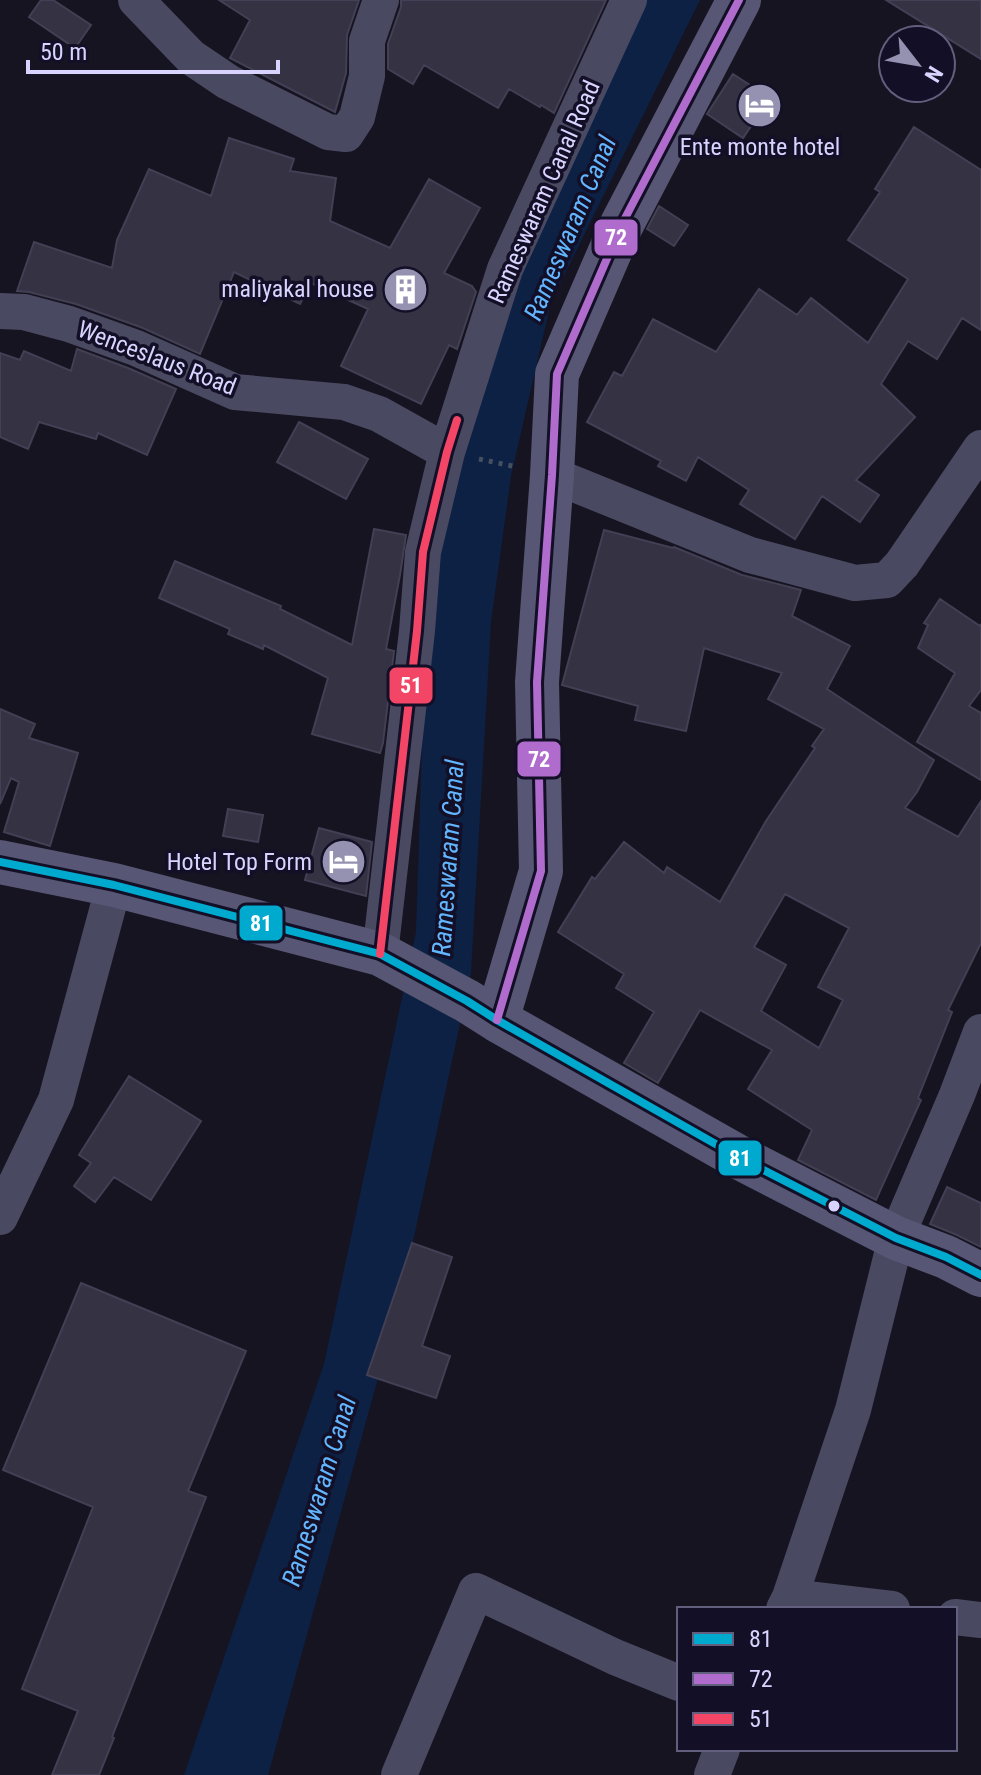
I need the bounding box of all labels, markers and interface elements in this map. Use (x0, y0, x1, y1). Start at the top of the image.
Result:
scale bar (28, 24, 278, 74)
north arrow (877, 24, 957, 104)
text: 50 m (40, 38, 87, 66)
text: N (920, 62, 948, 86)
street label: Rameswaram Canal Road (482, 76, 606, 308)
hotel icon: Ente monte hotel (736, 81, 784, 129)
water label: Rameswaram Canal (517, 131, 623, 325)
place label: Ente monte hotel (680, 133, 840, 161)
line badge: 72 (593, 218, 639, 257)
text: 72 (605, 225, 627, 250)
building icon: maliyakal house (381, 265, 429, 313)
place label: maliyakal house (221, 275, 374, 303)
street label: Wenceslaus Road (74, 315, 240, 401)
line badge: 51 (388, 666, 434, 705)
text: 51 (400, 673, 422, 698)
line badge: 72 (516, 740, 562, 778)
text: 72 (528, 747, 550, 772)
water label: Rameswaram Canal (426, 758, 470, 957)
hotel icon: Hotel Top Form (319, 838, 367, 886)
place label: Hotel Top Form (167, 848, 312, 876)
line badge: 81 (238, 904, 284, 942)
text: 81 (250, 911, 272, 936)
line badge: 81 (717, 1139, 763, 1177)
text: 81 (729, 1146, 751, 1171)
unlabelled marker (826, 1198, 842, 1214)
water label: Rameswaram Canal (276, 1391, 362, 1590)
legend (677, 1607, 957, 1751)
text: 81 (749, 1625, 773, 1653)
text: 72 (749, 1665, 773, 1693)
text: 51 (749, 1705, 773, 1733)

